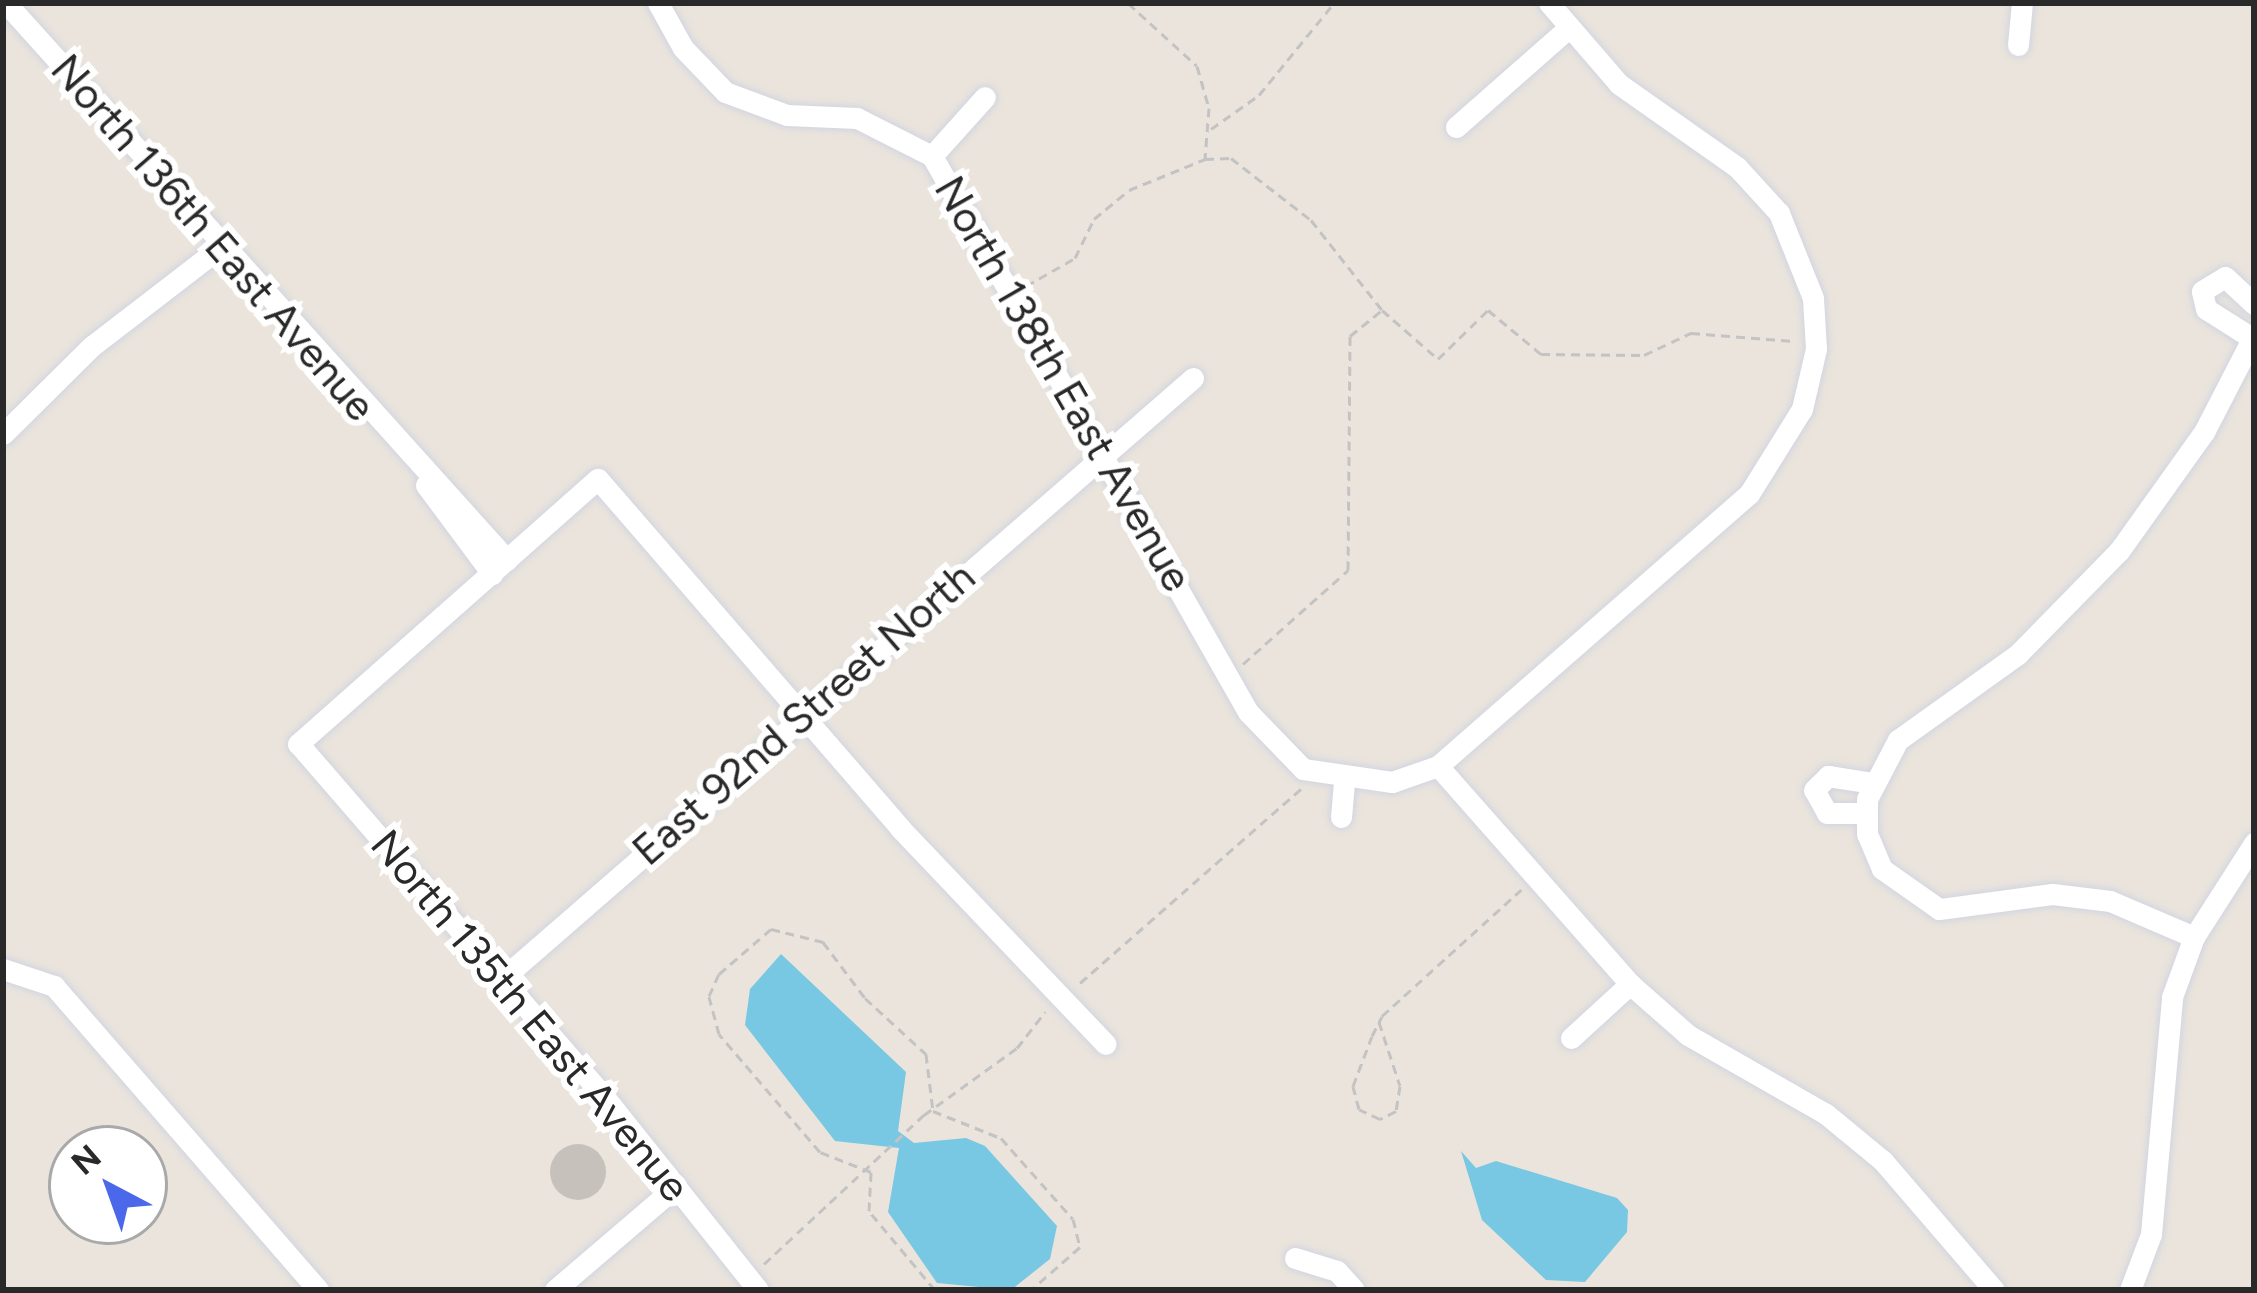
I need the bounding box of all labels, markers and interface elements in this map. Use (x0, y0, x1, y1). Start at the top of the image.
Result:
street label: North 136th East Avenue (40, 45, 386, 431)
street label: North 138th East Avenue (924, 168, 1202, 600)
street label: East 92nd Street North (623, 552, 985, 876)
street label: North 135th East Avenue (360, 820, 700, 1212)
north arrow (48, 1125, 168, 1245)
text: N (64, 1137, 108, 1183)

